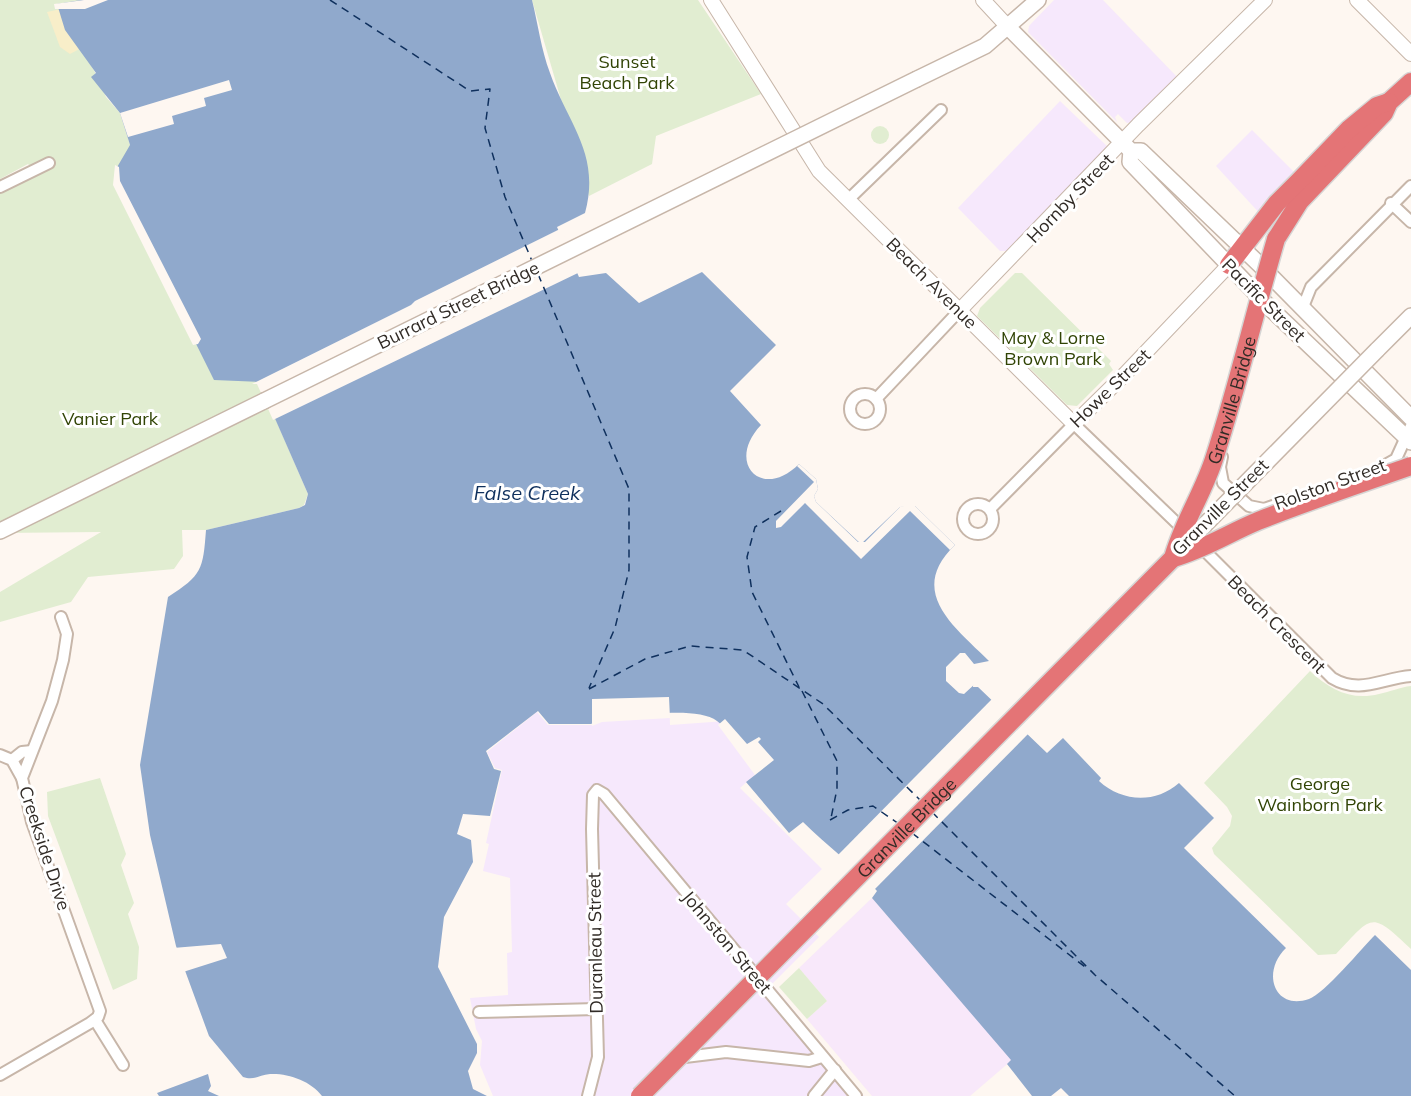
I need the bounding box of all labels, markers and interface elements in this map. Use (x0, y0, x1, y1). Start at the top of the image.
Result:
park label: Sunset Beach Park (580, 50, 675, 94)
street label: Hornby Street (1021, 148, 1119, 248)
street label: Beach Avenue (882, 233, 982, 333)
street label: Pacific Street (1217, 253, 1311, 347)
street label: Burrard Street Bridge (373, 256, 543, 354)
park label: May & Lorne Brown Park (1001, 326, 1105, 370)
street label: Granville Bridge (1202, 333, 1260, 467)
street label: Howe Street (1065, 344, 1155, 432)
park label: Vanier Park (62, 407, 159, 430)
street label: Rolston Street (1271, 453, 1389, 515)
street label: Granville Street (1167, 454, 1273, 560)
water label: False Creek (474, 480, 581, 505)
street label: Beach Crescent (1223, 570, 1331, 678)
street label: Granville Bridge (851, 772, 961, 883)
park label: George Wainborn Park (1257, 772, 1383, 816)
street label: Creekside Drive (14, 783, 76, 913)
street label: Duranleau Street (582, 872, 608, 1014)
street label: Johnston Street (677, 886, 777, 998)

